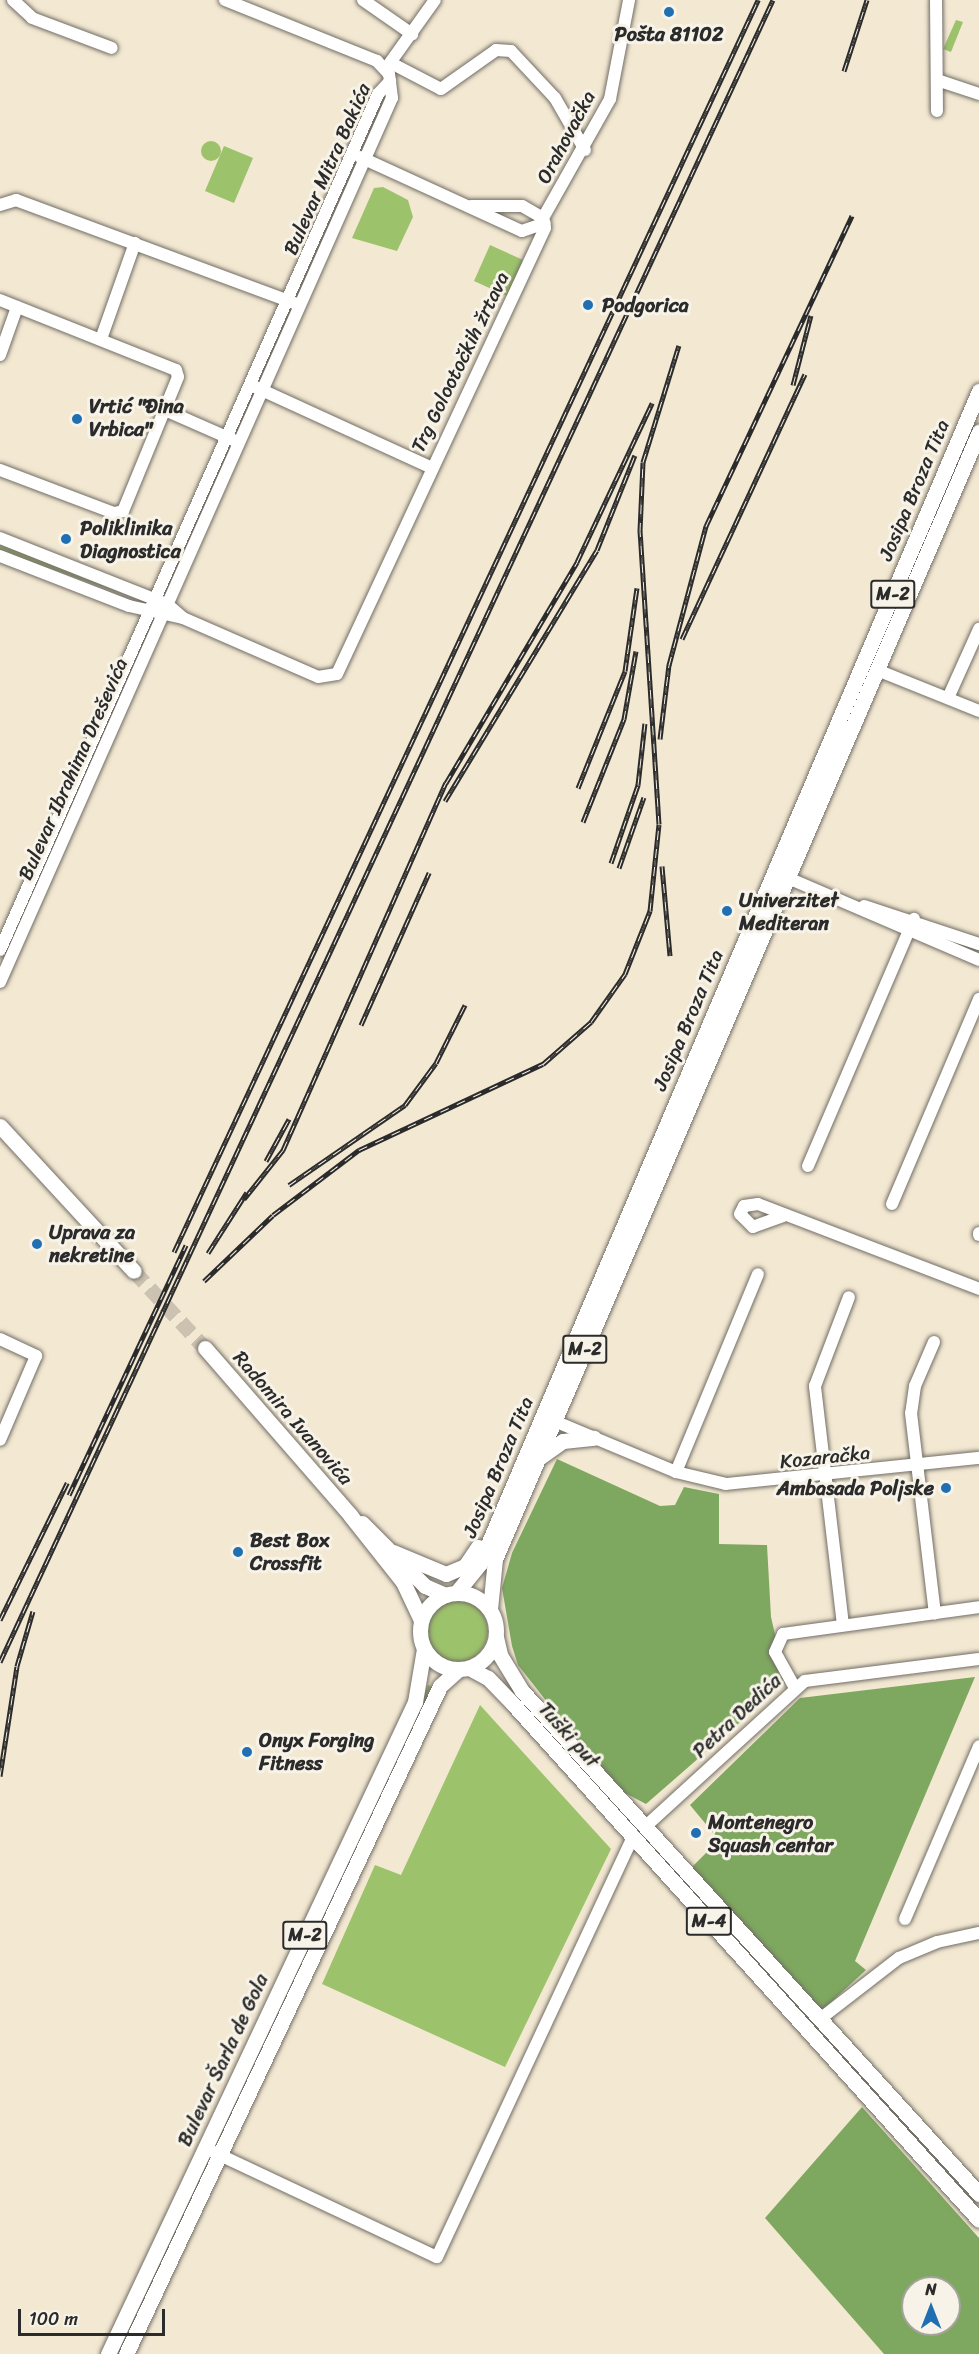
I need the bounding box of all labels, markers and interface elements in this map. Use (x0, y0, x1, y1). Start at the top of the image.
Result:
marker: Pošta 81102 (662, 5, 676, 19)
place label: Pošta 81102 (615, 22, 723, 46)
street label: Bulevar Mitra Bakića (278, 80, 376, 258)
street label: Orahovačka (532, 86, 600, 188)
street label: Trg Golootočkih žrtava (406, 268, 514, 456)
place label: Podgorica (602, 293, 689, 317)
marker: Podgorica (579, 296, 597, 314)
place label: Vrtić "Đina Vrbica" (89, 395, 184, 442)
marker: Vrtić "Đina Vrbica" (70, 412, 84, 426)
street label: Josipa Broza Tita (873, 416, 955, 564)
place label: Poliklinika Diagnostica (80, 516, 181, 563)
marker: Poliklinika Diagnostica (57, 530, 75, 548)
road number: M-2 (869, 579, 917, 609)
street label: Bulevar Ibrahima Dreševića (13, 654, 133, 884)
place label: Univerzitet Mediteran (739, 888, 838, 935)
marker: Univerzitet Mediteran (720, 904, 734, 918)
street label: Josipa Broza Tita (647, 946, 729, 1094)
place label: Uprava za nekretine (49, 1220, 135, 1267)
marker: Uprava za nekretine (30, 1237, 44, 1251)
road number: M-2 (561, 1334, 609, 1364)
street label: Radomira Ivanovića (228, 1346, 358, 1490)
street label: Josipa Broza Tita (457, 1393, 539, 1541)
street label: Kozaračka (779, 1440, 871, 1474)
place label: Ambasada Poljske (777, 1476, 934, 1500)
marker: Ambasada Poljske (939, 1481, 953, 1495)
place label: Best Box Crossfit (250, 1528, 329, 1575)
marker: Best Box Crossfit (231, 1545, 245, 1559)
street label: Petra Dedića (688, 1669, 786, 1763)
street label: Tuški put (533, 1697, 605, 1773)
place label: Onyx Forging Fitness (259, 1728, 374, 1775)
marker: Onyx Forging Fitness (240, 1745, 254, 1759)
place label: Montenegro Squash centar (708, 1810, 833, 1857)
marker: Montenegro Squash centar (689, 1826, 703, 1840)
road number: M-4 (685, 1906, 733, 1936)
road number: M-2 (281, 1920, 329, 1950)
street label: Bulevar Šarla de Gola (172, 1970, 274, 2150)
text: N (925, 2275, 937, 2304)
north arrow (901, 2276, 961, 2336)
scale bar (21, 2297, 168, 2335)
text: 100 m (29, 2303, 78, 2335)

